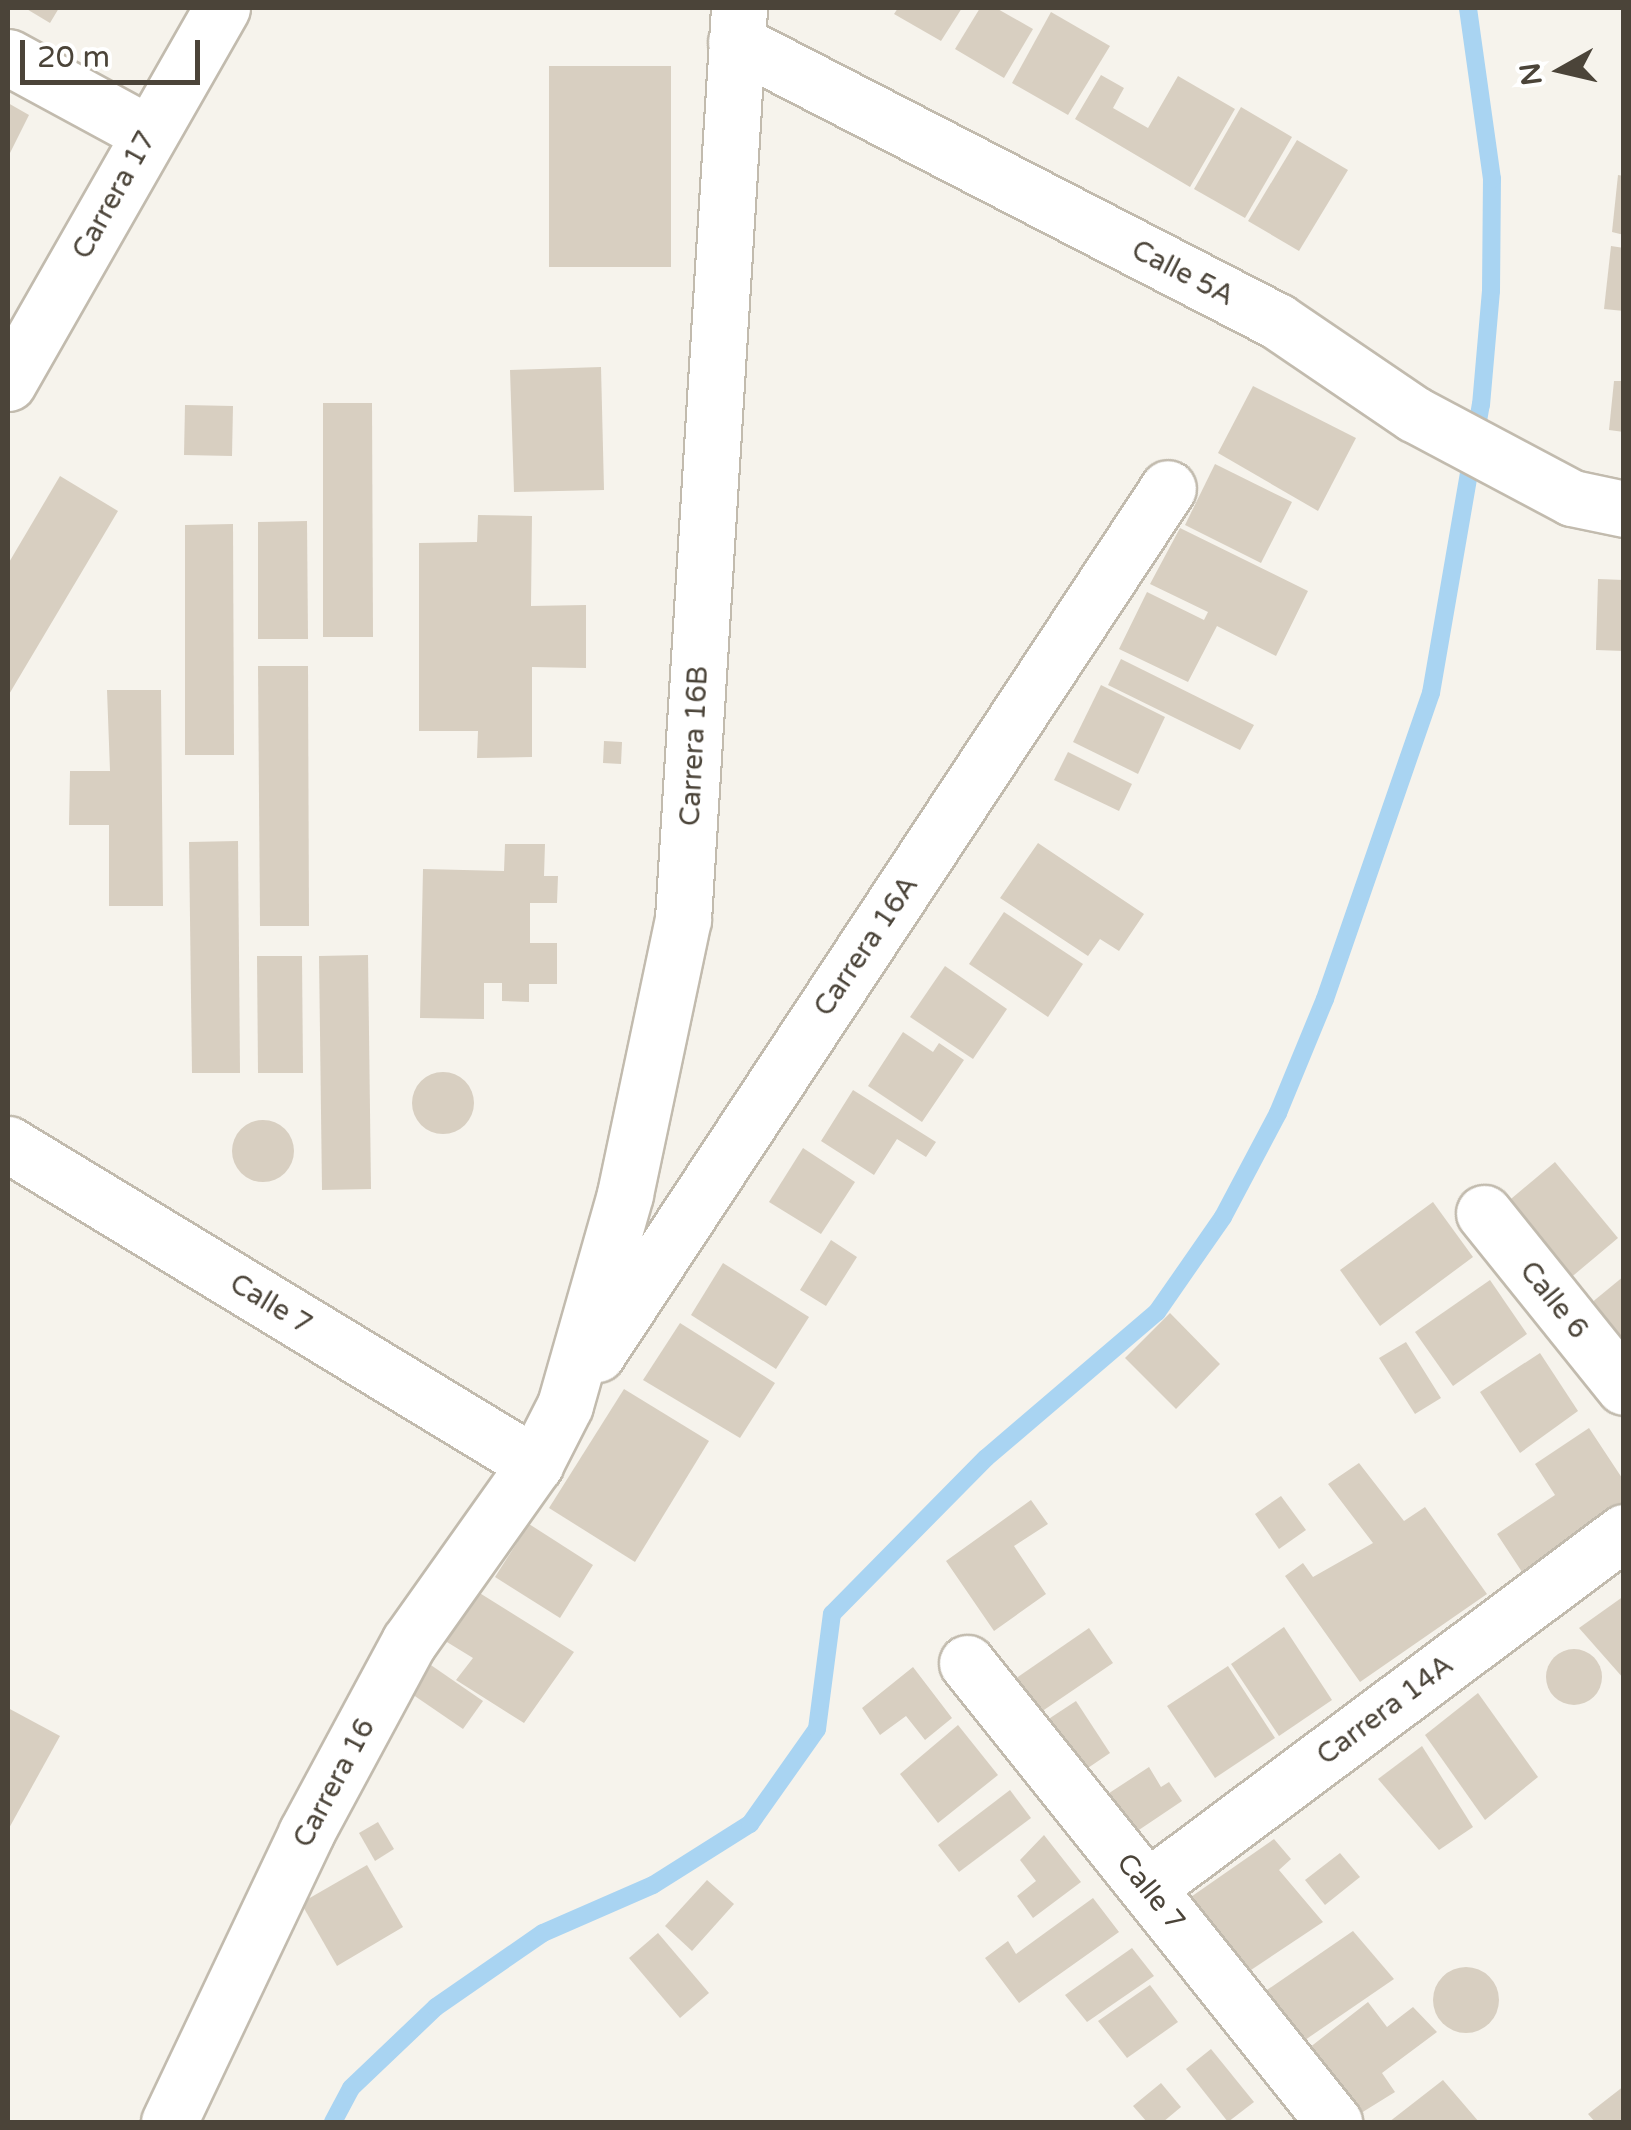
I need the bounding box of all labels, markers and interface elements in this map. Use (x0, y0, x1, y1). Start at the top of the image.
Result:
scale bar (25, 20, 205, 82)
north arrow (1511, 20, 1611, 120)
text: 20 m (37, 39, 110, 76)
text: N (1513, 61, 1550, 88)
street label: Carrera 17 (65, 125, 163, 265)
street label: Calle 5A (1126, 233, 1240, 313)
street label: Carrera 16B (673, 665, 715, 827)
street label: Carrera 16A (807, 870, 925, 1022)
street label: Calle 6 (1513, 1255, 1595, 1345)
street label: Calle 7 (224, 1266, 318, 1342)
street label: Carrera 14A (1310, 1648, 1460, 1772)
street label: Carrera 16 (286, 1713, 382, 1853)
street label: Calle 7 (1110, 1847, 1192, 1937)

